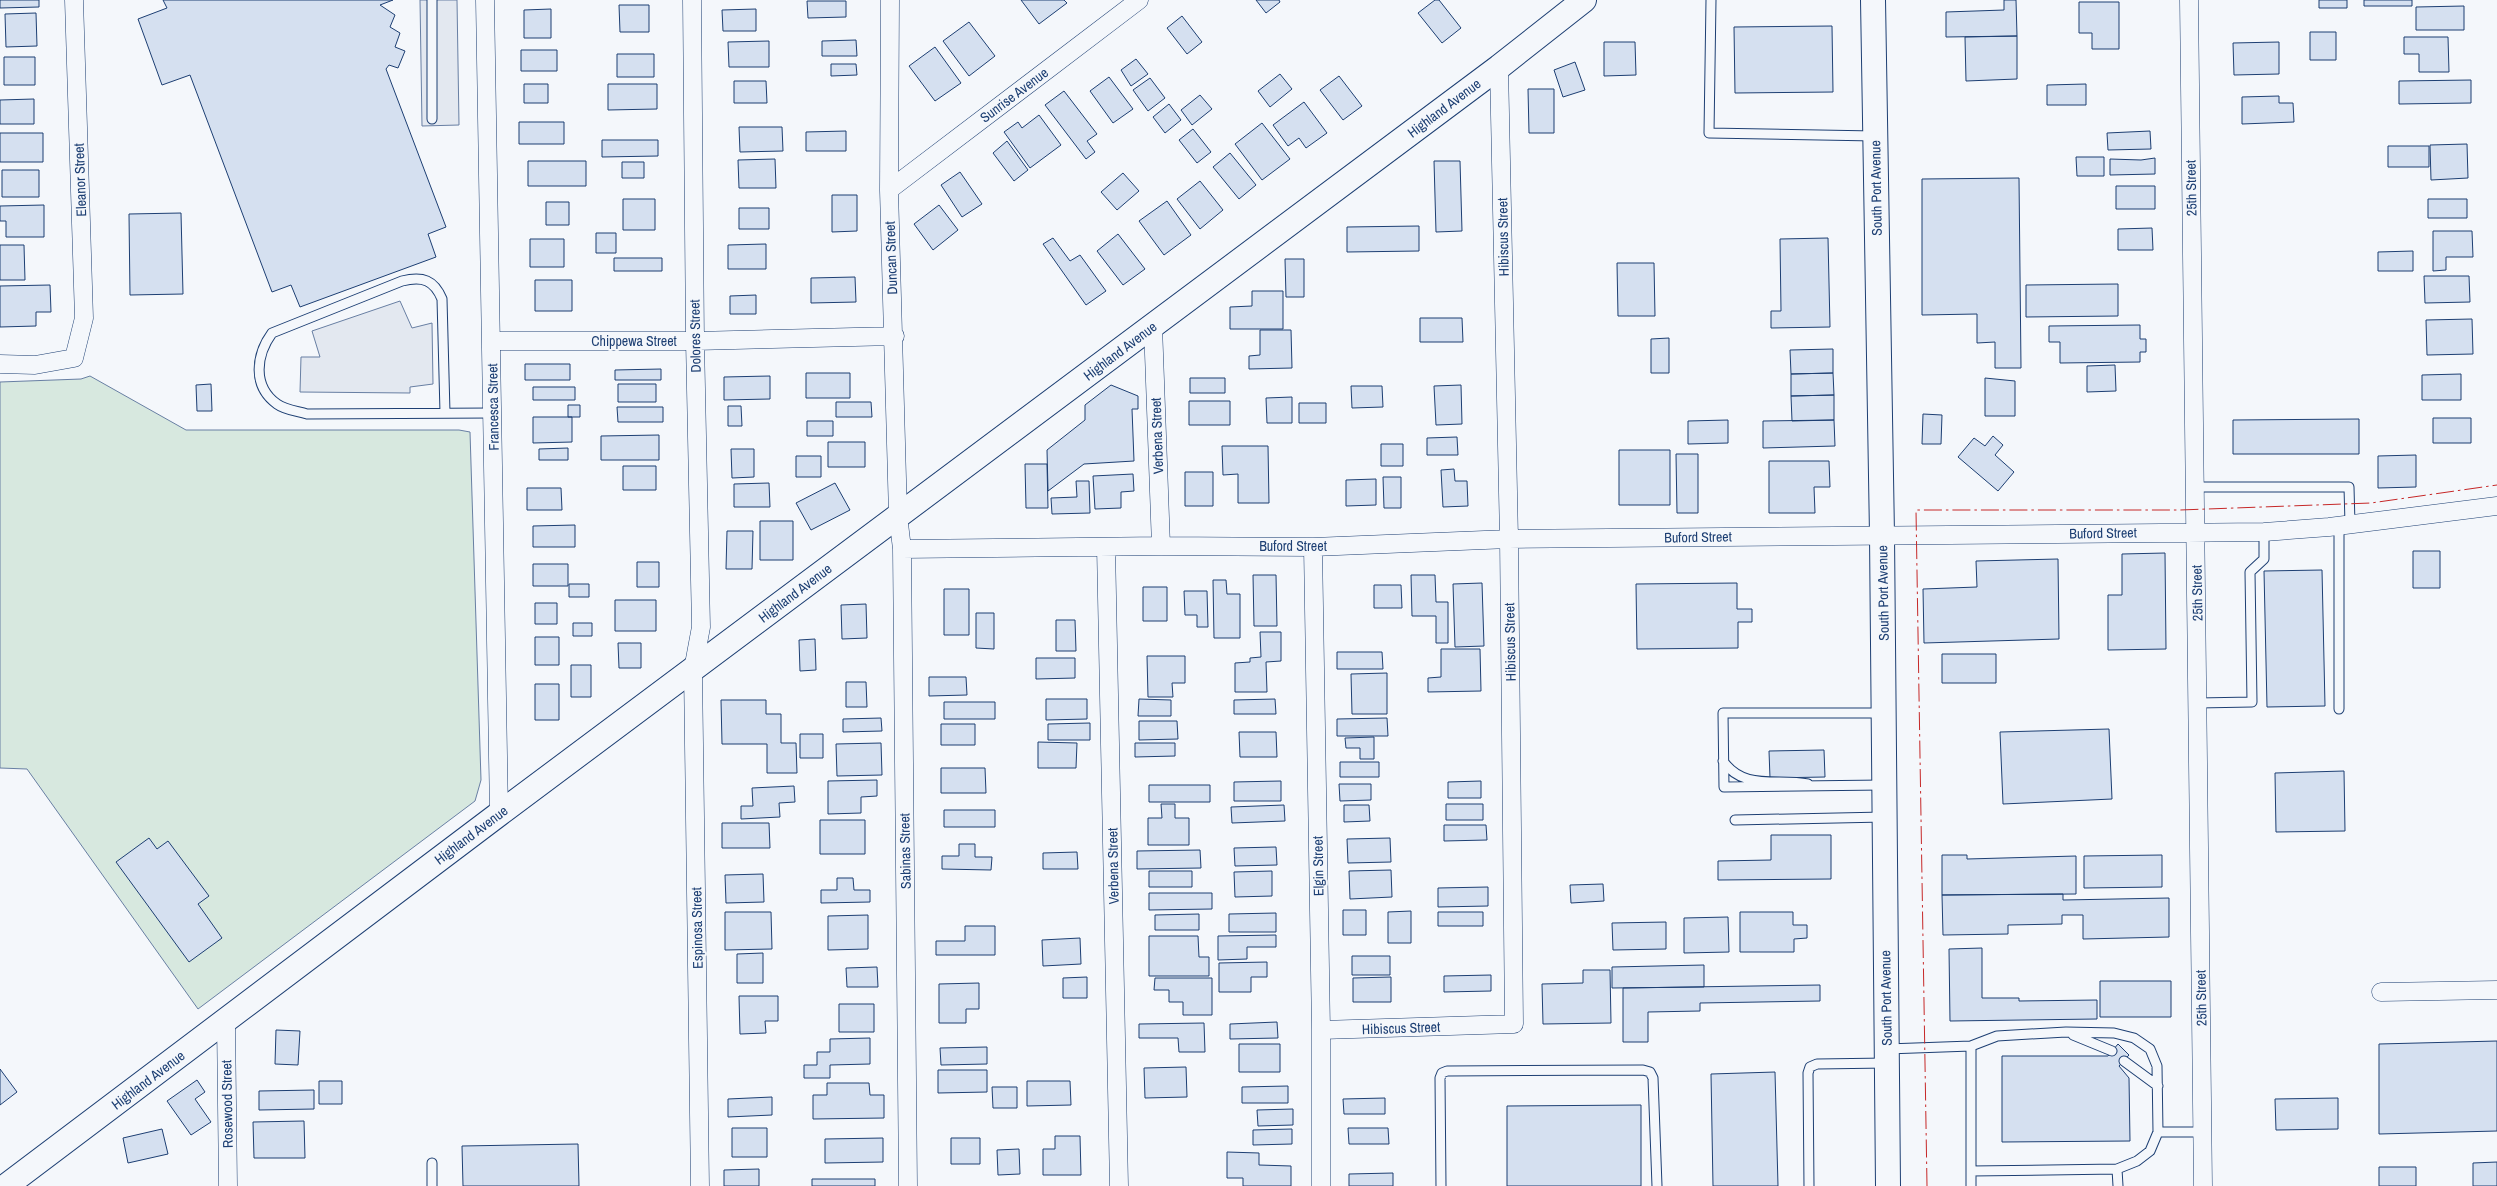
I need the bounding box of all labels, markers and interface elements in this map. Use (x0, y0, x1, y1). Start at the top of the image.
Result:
street label: Sunrise Avenue (976, 63, 1052, 127)
street label: Highland Avenue (1404, 75, 1484, 141)
street label: South Port Avenue (1866, 140, 1886, 236)
street label: Eleanor Street (70, 143, 90, 217)
street label: 25th Street (2182, 160, 2200, 216)
street label: Hibiscus Street (1493, 198, 1513, 276)
street label: Duncan Street (881, 221, 901, 295)
street label: Dolores Street (685, 299, 705, 373)
street label: Highland Avenue (1080, 318, 1160, 384)
street label: Chippewa Street (591, 332, 677, 350)
street label: Francesca Street (483, 363, 503, 451)
street label: Verbena Street (1147, 397, 1167, 475)
street label: Buford Street (2069, 523, 2137, 543)
street label: Buford Street (1664, 527, 1732, 547)
street label: Buford Street (1259, 537, 1327, 555)
street label: South Port Avenue (1873, 545, 1893, 641)
street label: Highland Avenue (755, 560, 835, 626)
street label: 25th Street (2188, 565, 2206, 621)
street label: Hibiscus Street (1500, 603, 1520, 681)
street label: Highland Avenue (431, 802, 511, 868)
street label: Sabinas Street (895, 813, 915, 889)
street label: Verbena Street (1103, 828, 1123, 904)
street label: Elgin Street (1308, 836, 1328, 896)
street label: Espinosa Street (687, 887, 707, 969)
street label: South Port Avenue (1876, 950, 1896, 1046)
street label: 25th Street (2192, 970, 2210, 1026)
street label: Hibiscus Street (1361, 1018, 1441, 1038)
street label: Highland Avenue (108, 1047, 188, 1113)
street label: Rosewood Street (217, 1060, 237, 1148)

